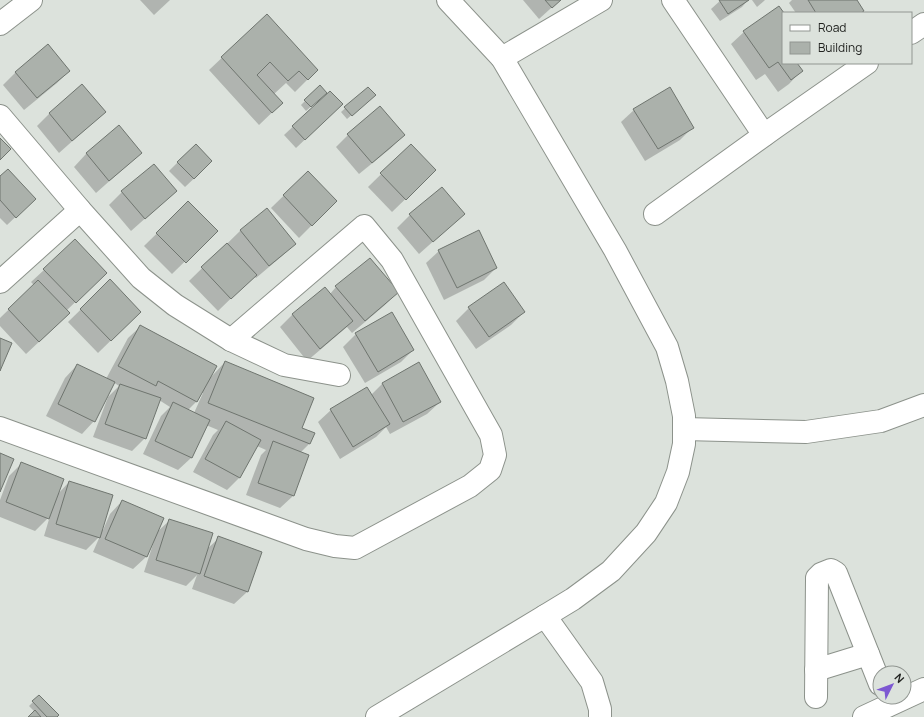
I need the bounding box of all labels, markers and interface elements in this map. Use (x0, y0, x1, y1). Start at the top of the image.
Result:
legend (782, 12, 912, 64)
text: Road (818, 19, 846, 36)
text: Building (818, 39, 862, 56)
north arrow (872, 665, 912, 705)
text: N (892, 670, 908, 686)

